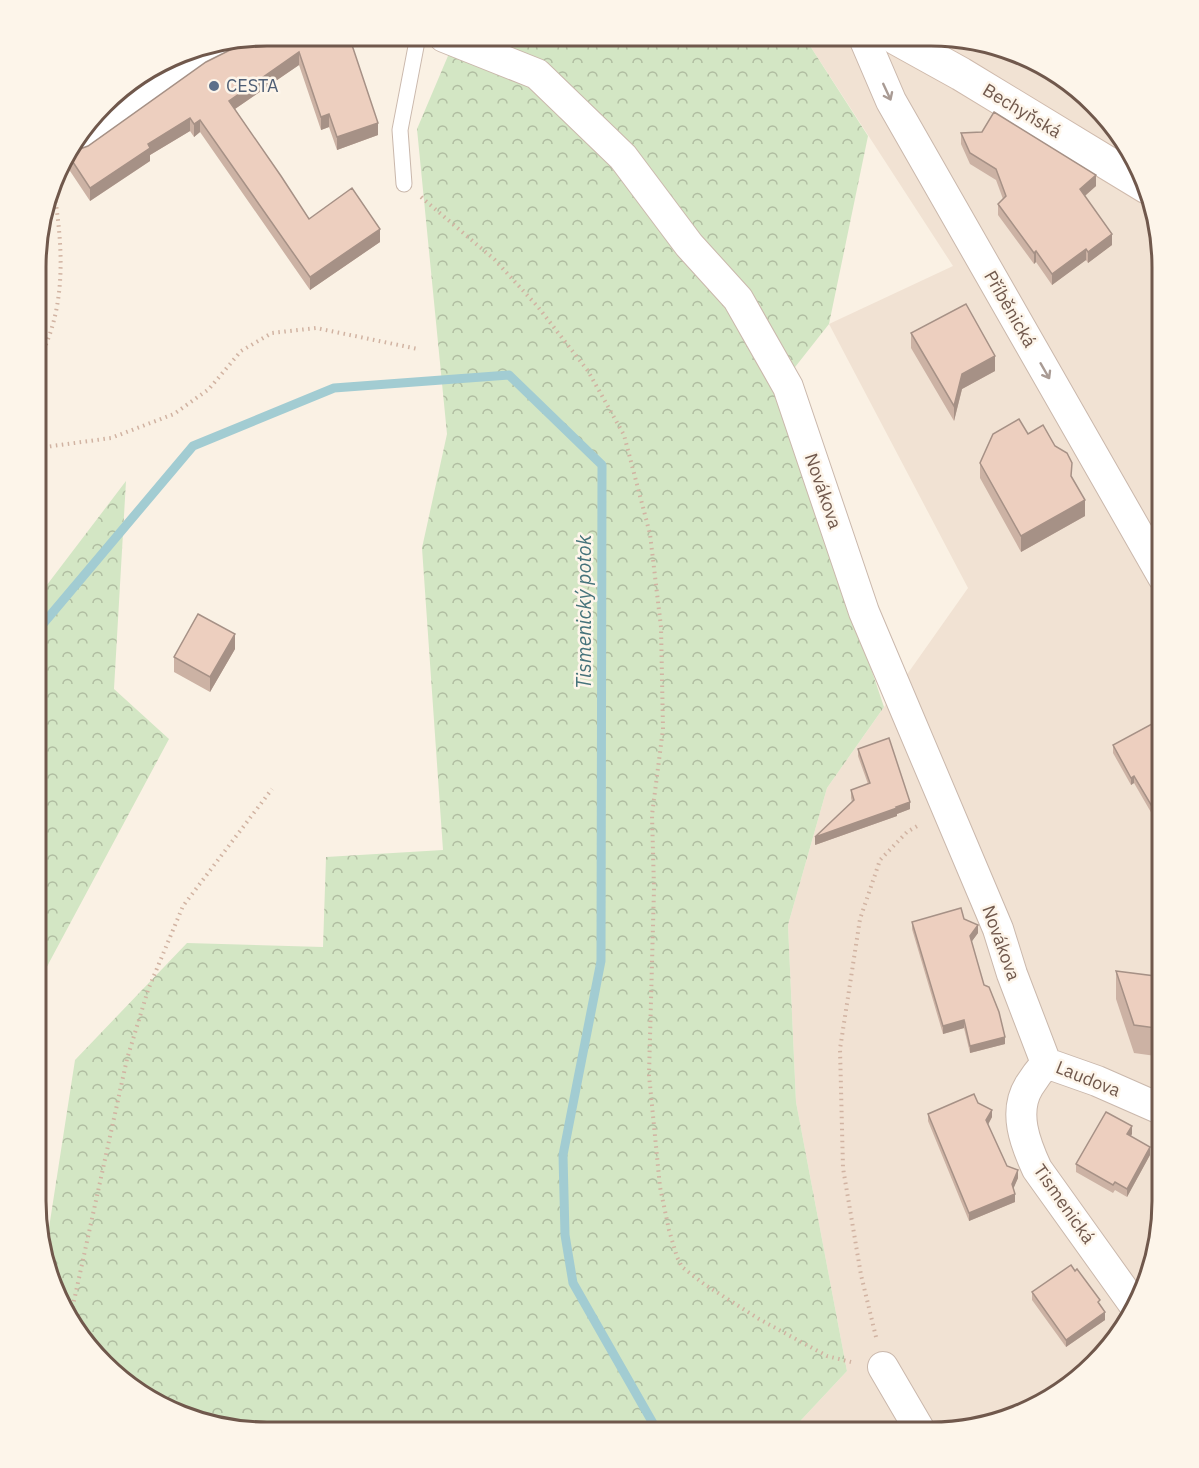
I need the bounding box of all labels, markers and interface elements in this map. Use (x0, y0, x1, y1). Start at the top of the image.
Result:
place label: CESTA (226, 74, 279, 97)
street label: Bechyňská (979, 78, 1066, 143)
marker: CESTA (207, 79, 221, 93)
one-way arrow (881, 82, 893, 100)
street label: Příběnická (979, 266, 1042, 352)
one-way arrow (1039, 362, 1051, 379)
street label: Novákova (800, 450, 847, 532)
water label: Tismenický potok (570, 534, 597, 689)
street label: Novákova (977, 902, 1026, 984)
street label: Laudova (1053, 1055, 1124, 1102)
street label: Tismenická (1029, 1159, 1100, 1248)

